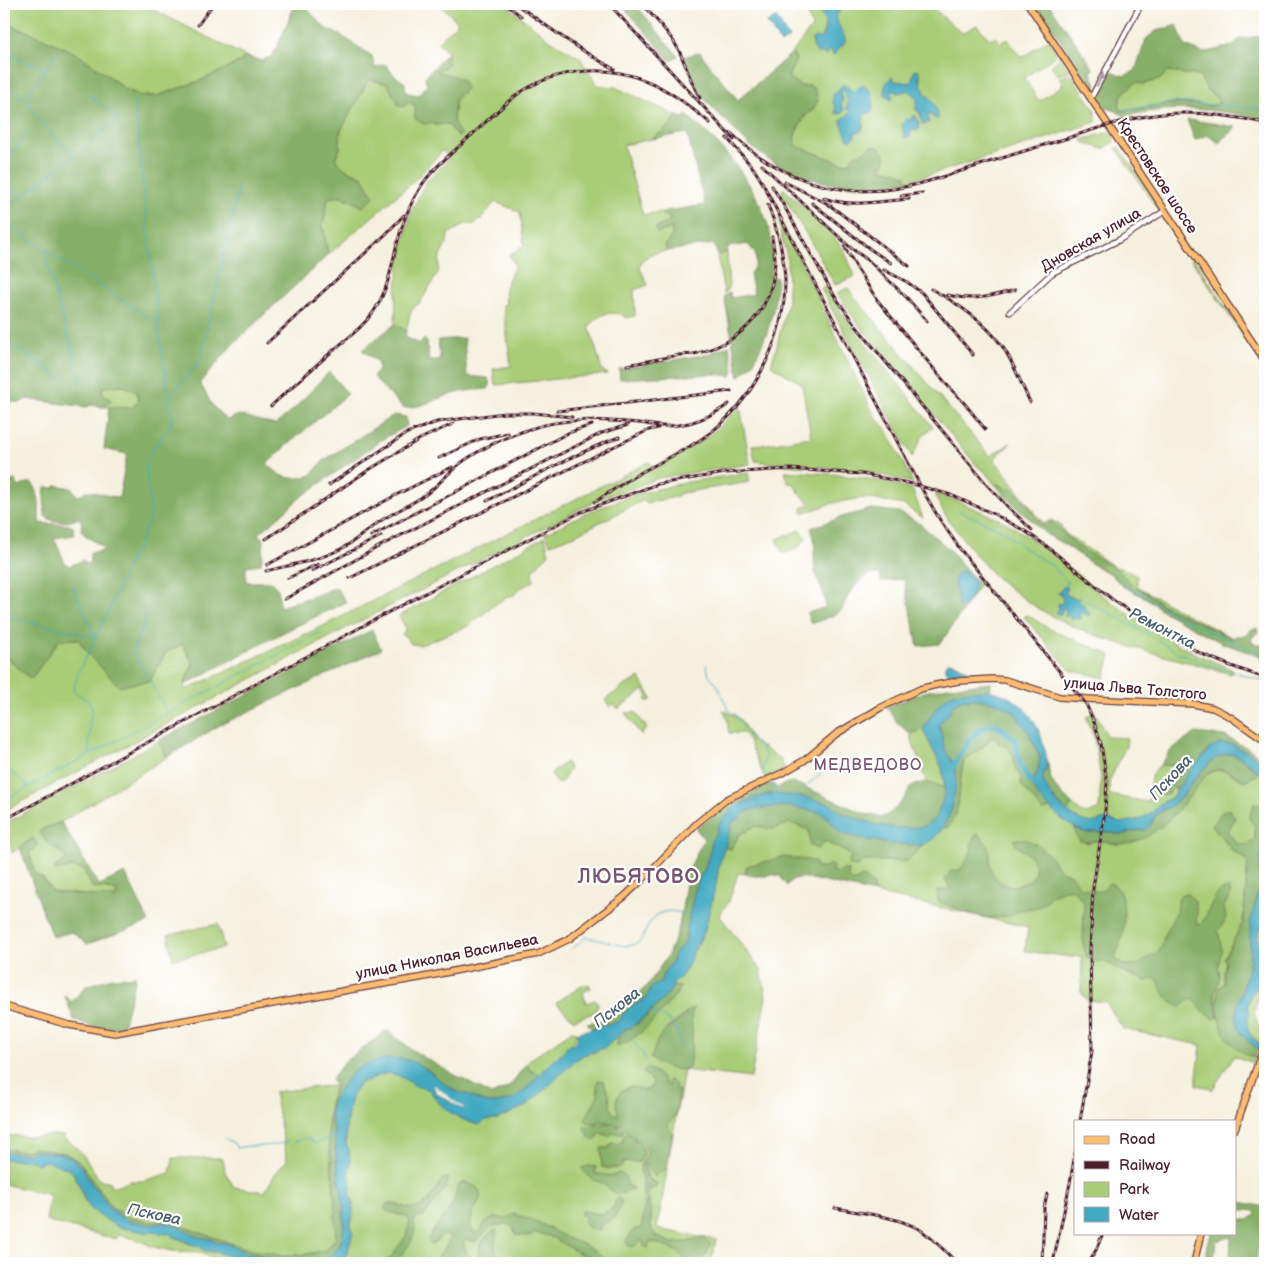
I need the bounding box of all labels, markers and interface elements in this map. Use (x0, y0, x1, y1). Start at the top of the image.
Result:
one-way arrow (1096, 73, 1104, 87)
street label: Крестовское шоссе (1113, 115, 1201, 237)
street label: Дновская улица (1037, 204, 1145, 276)
water label: Ремонтка (1125, 604, 1199, 654)
street label: улица Льва Толстого (1063, 673, 1207, 705)
water label: Пскова (1145, 752, 1197, 804)
district label: МЕДВЕДОВО (814, 756, 922, 775)
district label: ЛЮБЯТОВО (577, 865, 700, 889)
street label: улица Николая Васильева (354, 930, 540, 984)
water label: Пскова (590, 984, 644, 1032)
legend (1074, 1120, 1236, 1234)
text: Road (1119, 1130, 1155, 1149)
text: Railway (1119, 1156, 1170, 1175)
text: Park (1119, 1180, 1150, 1199)
water label: Пскова (125, 1200, 183, 1230)
text: Water (1119, 1206, 1159, 1225)

